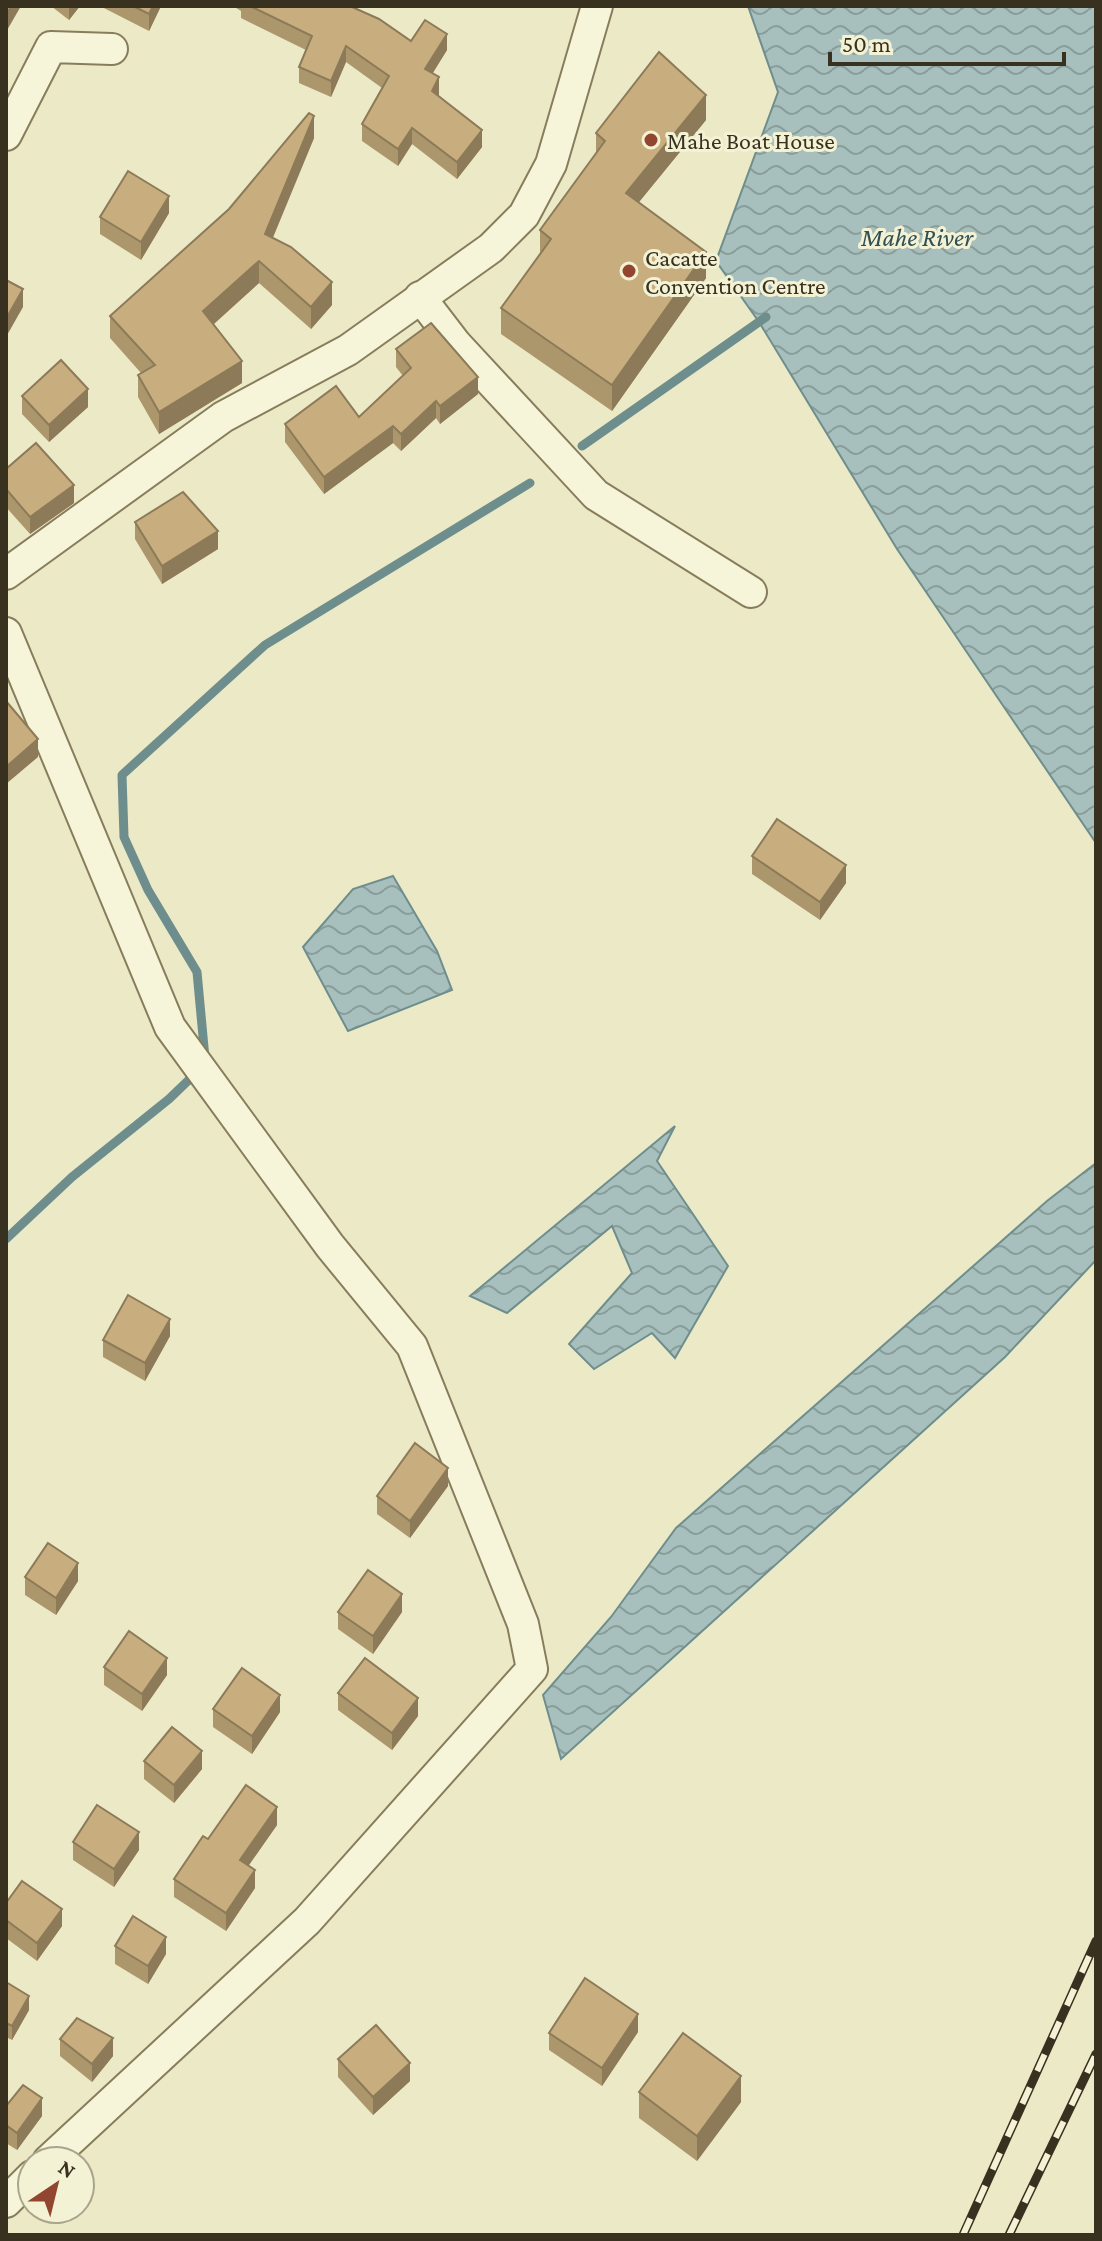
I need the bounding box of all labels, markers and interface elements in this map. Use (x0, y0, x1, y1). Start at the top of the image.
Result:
scale bar (830, 16, 1064, 66)
text: 50 m (842, 30, 891, 57)
place label: Mahe Boat House (667, 127, 835, 154)
marker: Mahe Boat House (642, 131, 660, 149)
water label: Mahe River (860, 223, 974, 252)
place label: Cacatte Convention Centre (645, 244, 826, 299)
marker: Cacatte Convention Centre (620, 262, 638, 280)
north arrow (16, 2145, 96, 2225)
text: N (54, 2154, 80, 2184)

